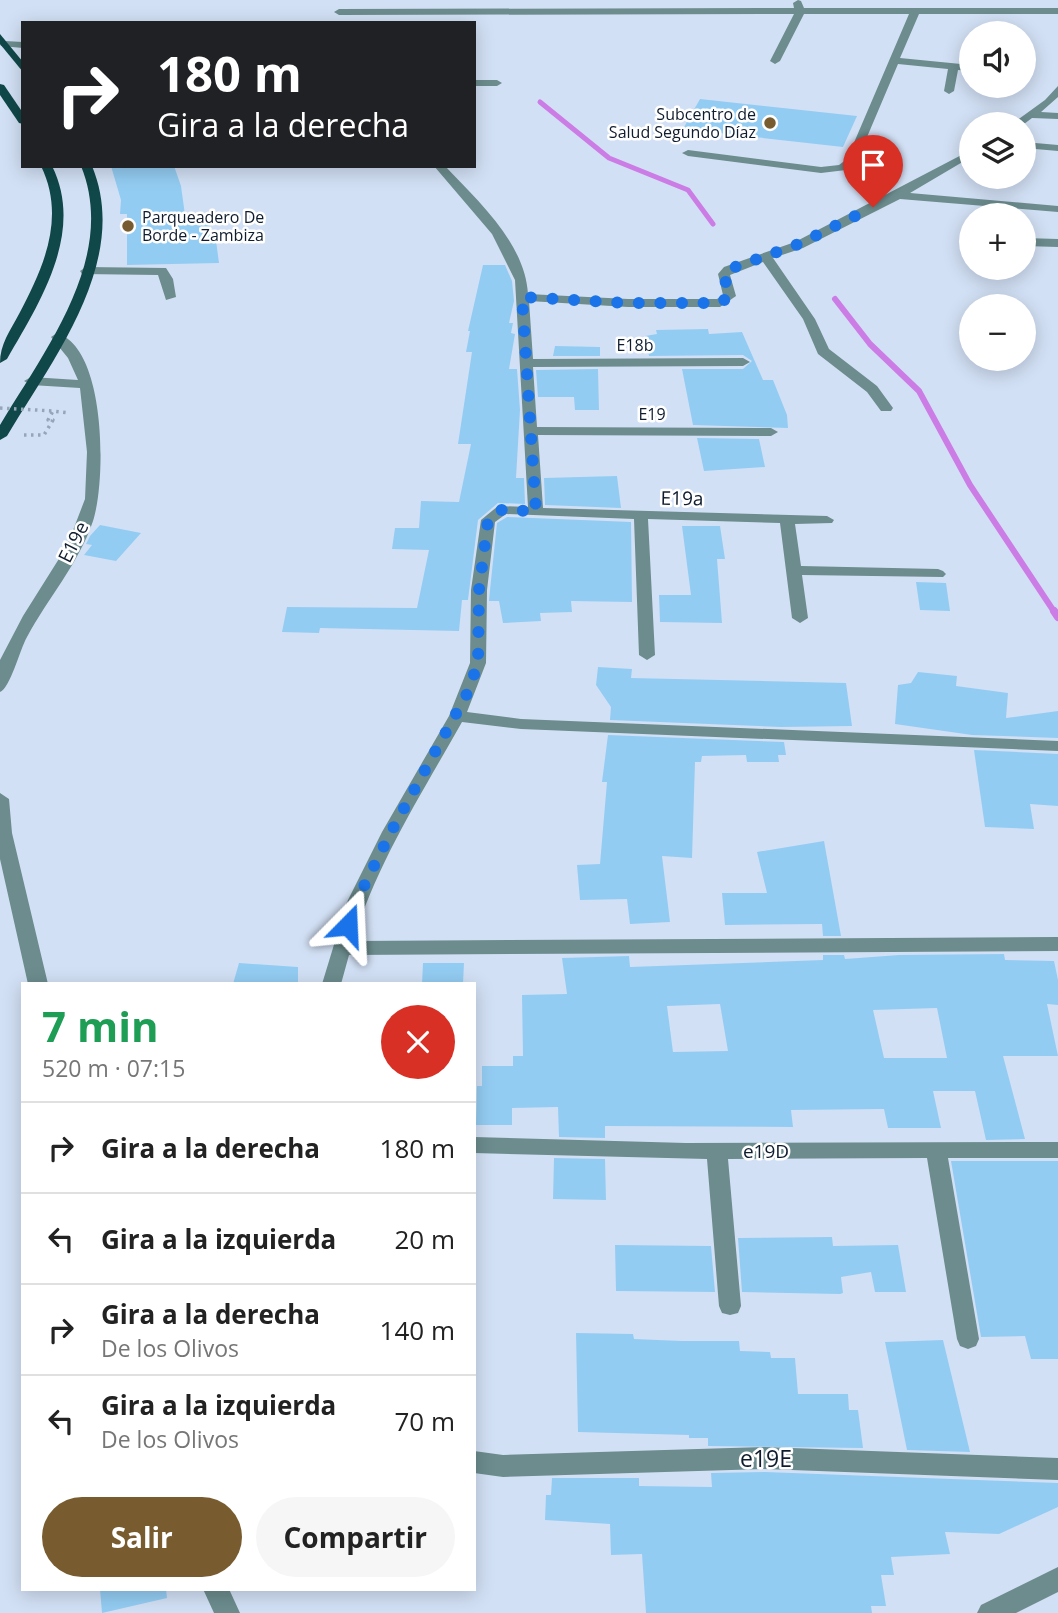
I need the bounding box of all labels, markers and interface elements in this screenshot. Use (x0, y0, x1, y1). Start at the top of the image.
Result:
map controls (959, 21, 1036, 371)
button: sound (959, 21, 1036, 98)
text: 180 m (157, 40, 302, 106)
icon: right (42, 49, 133, 140)
text: Gira a la derecha (157, 103, 409, 146)
place label: Subcentro de Salud Segundo Díaz (609, 103, 756, 143)
button: layers (959, 112, 1036, 189)
marker: Subcentro de Salud Segundo Díaz (762, 115, 778, 131)
pin (843, 135, 903, 207)
icon: arrive (854, 146, 892, 184)
button: + (959, 203, 1036, 280)
place label: Parqueadero De Borde - Zambiza (142, 206, 264, 246)
marker: Parqueadero De Borde - Zambiza (120, 218, 136, 234)
button: − (959, 294, 1036, 371)
street label: E18b (617, 334, 653, 356)
street label: E19 (638, 403, 666, 425)
street label: E19a (660, 485, 704, 511)
street label: E19e (52, 517, 94, 567)
position arrow (311, 888, 385, 962)
text: 7 min (42, 997, 159, 1054)
button: close (381, 1005, 455, 1079)
text: 520 m · 07:15 (42, 1052, 185, 1084)
icon: right (42, 1129, 80, 1167)
text: Gira a la derecha (101, 1130, 320, 1166)
text: 180 m (380, 1130, 455, 1166)
street label: e19D (743, 1138, 789, 1164)
icon: left (42, 1220, 80, 1258)
text: Gira a la izquierda (101, 1221, 336, 1257)
text: 20 m (394, 1221, 455, 1257)
text: Gira a la derecha (101, 1296, 320, 1332)
icon: right (42, 1311, 80, 1349)
text: 140 m (380, 1312, 455, 1348)
text: De los Olivos (101, 1332, 239, 1364)
text: Gira a la izquierda (101, 1387, 336, 1423)
icon: left (42, 1402, 80, 1440)
text: 70 m (394, 1403, 455, 1439)
text: De los Olivos (101, 1423, 239, 1455)
street label: e19E (740, 1442, 792, 1474)
button: Salir (42, 1497, 242, 1577)
button: Compartir (256, 1497, 455, 1577)

